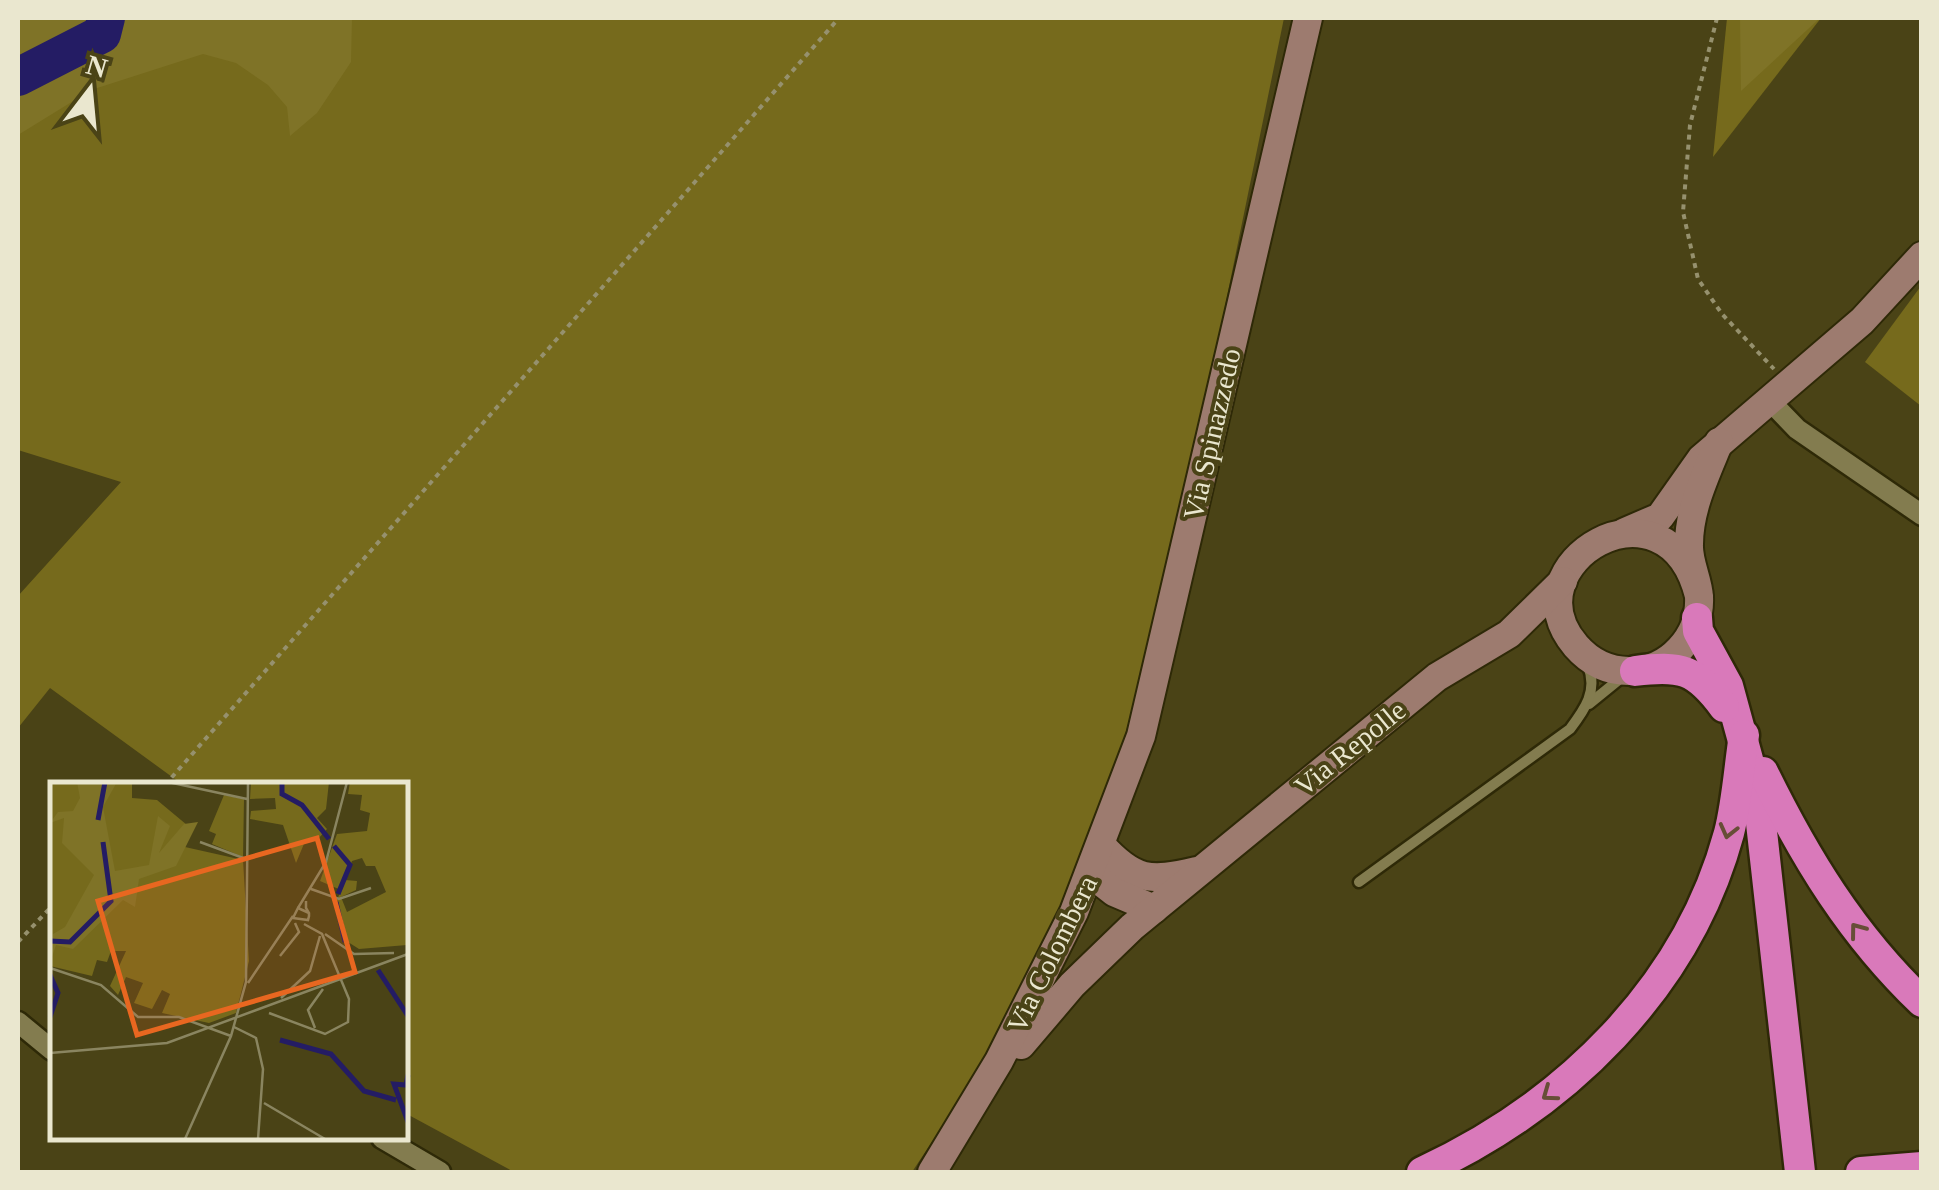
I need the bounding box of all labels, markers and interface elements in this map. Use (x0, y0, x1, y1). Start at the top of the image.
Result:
north arrow (40, 40, 140, 140)
text: N (83, 49, 111, 84)
street label: Via Spinazzedo (1177, 345, 1247, 523)
street label: Via Repolle (1289, 694, 1411, 802)
inset map (50, 782, 408, 1140)
one-way arrow (1719, 822, 1740, 839)
street label: Via Colombera (1001, 870, 1103, 1037)
one-way arrow (1851, 923, 1868, 941)
one-way arrow (1542, 1082, 1560, 1100)

